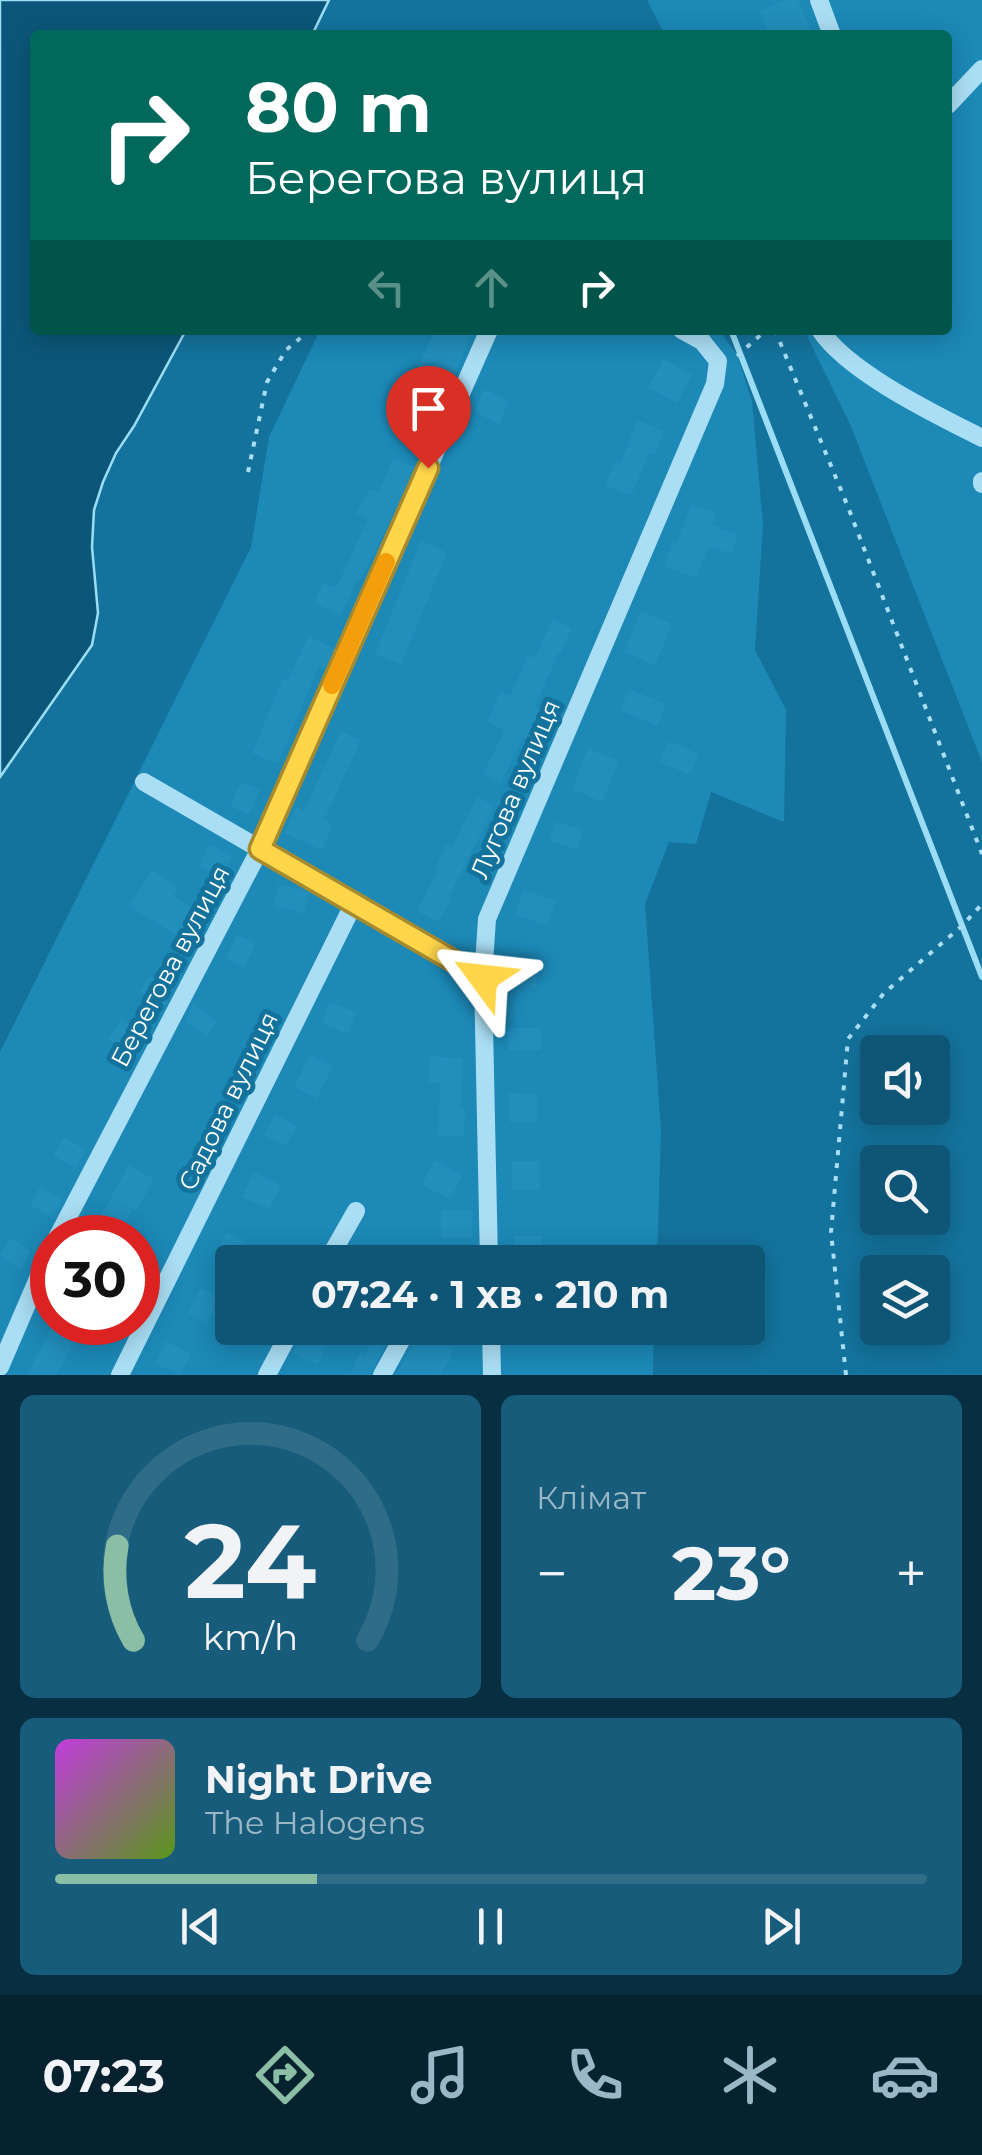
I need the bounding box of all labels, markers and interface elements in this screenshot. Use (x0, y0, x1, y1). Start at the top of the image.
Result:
text: 80 m (245, 64, 432, 150)
icon: right (80, 70, 210, 200)
text: Берегова вулиця (245, 150, 647, 205)
icon: left (359, 260, 414, 315)
icon: ahead (464, 260, 519, 315)
icon: right (569, 260, 624, 315)
pin (386, 366, 471, 469)
icon: arrive (401, 381, 456, 436)
street label: Лугова вулиця (464, 695, 566, 883)
street label: Берегова вулиця (104, 860, 236, 1072)
position arrow (431, 926, 535, 1030)
street label: Садова вулиця (172, 1007, 284, 1195)
map controls (860, 1035, 950, 1345)
button: sound (860, 1035, 950, 1125)
button: search (860, 1145, 950, 1235)
speed limit sign: 30 (30, 1215, 160, 1345)
button: layers (860, 1255, 950, 1345)
text: 07:24 · 1 хв · 210 m (311, 1271, 669, 1318)
text: Клімат (536, 1478, 646, 1517)
text: 24 (185, 1497, 316, 1624)
text: 23° (672, 1527, 791, 1619)
text: − (536, 1540, 568, 1607)
text: + (895, 1540, 927, 1607)
text: km/h (203, 1615, 298, 1659)
text: Night Drive (205, 1756, 432, 1803)
text: The Halogens (205, 1803, 425, 1842)
icon: previous (173, 1899, 228, 1954)
icon: pause (463, 1899, 518, 1954)
icon: next (754, 1899, 809, 1954)
icon: directions (250, 2040, 320, 2110)
icon: music (405, 2040, 475, 2110)
icon: phone (560, 2040, 630, 2110)
icon: climate (715, 2040, 785, 2110)
icon: car (870, 2040, 940, 2110)
text: 07:23 (42, 2048, 165, 2103)

